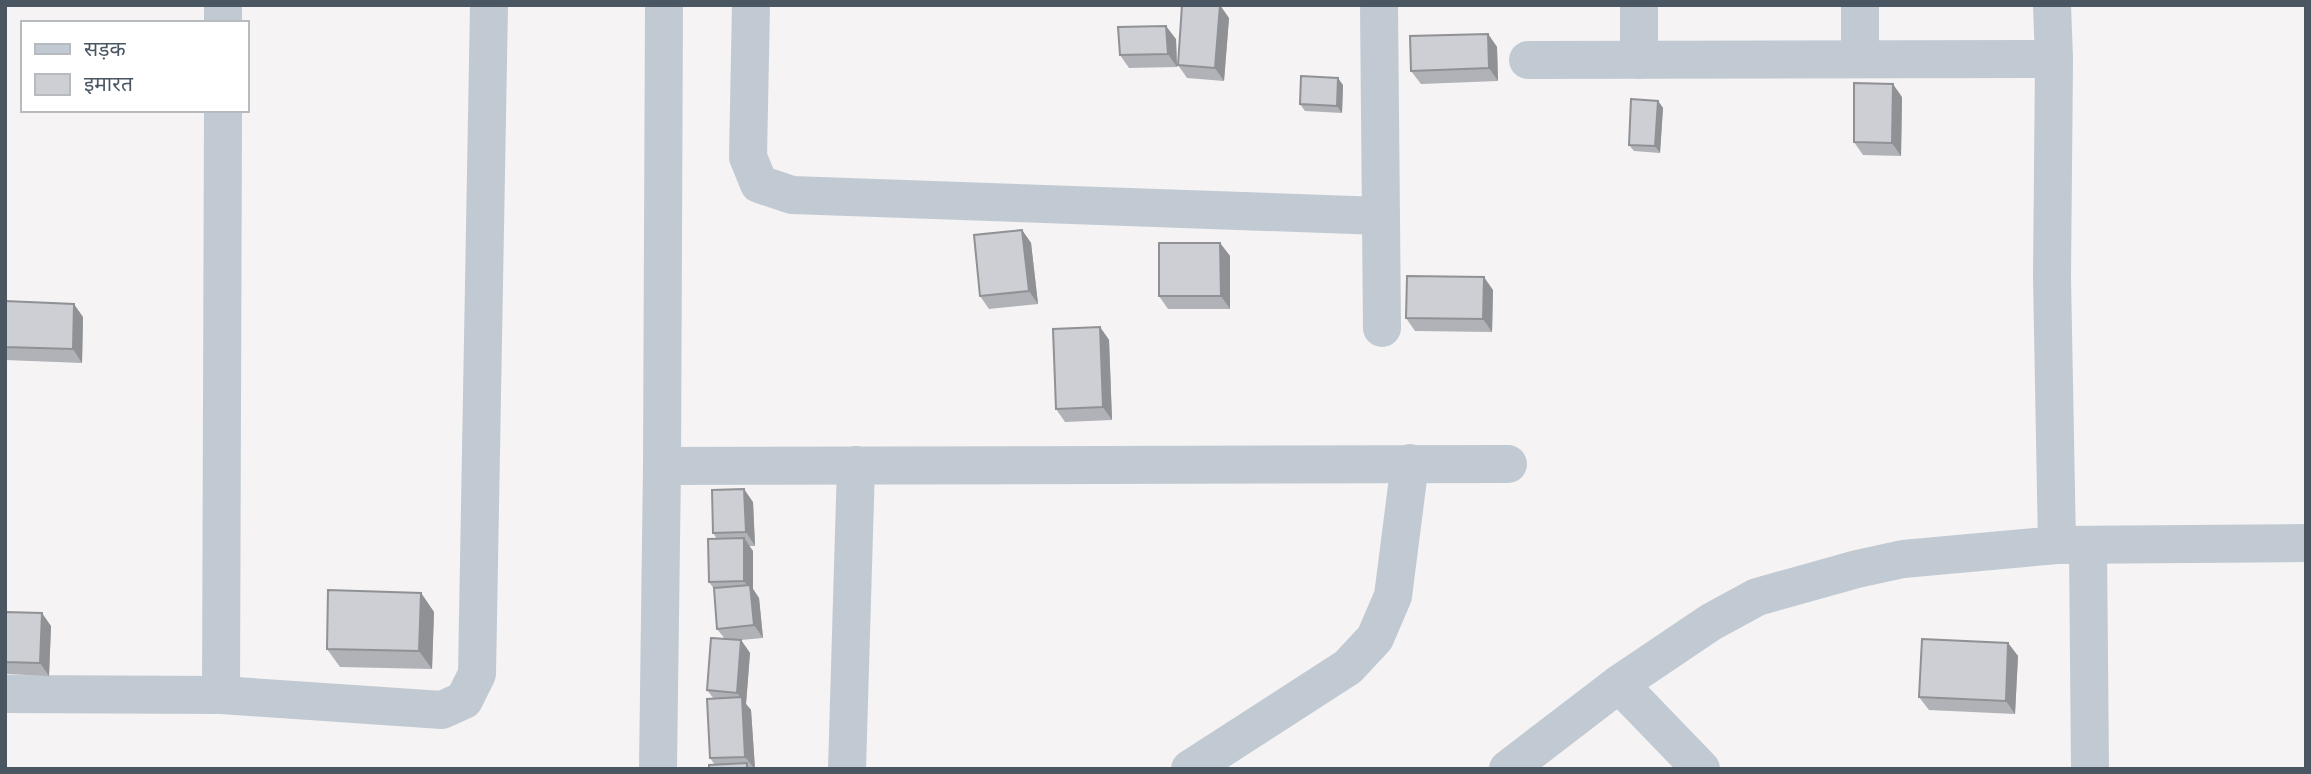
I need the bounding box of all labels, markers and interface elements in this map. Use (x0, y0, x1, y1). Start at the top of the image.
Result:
legend (21, 21, 248, 112)
text: सड़क (84, 34, 126, 62)
text: इमारत (84, 69, 134, 97)

